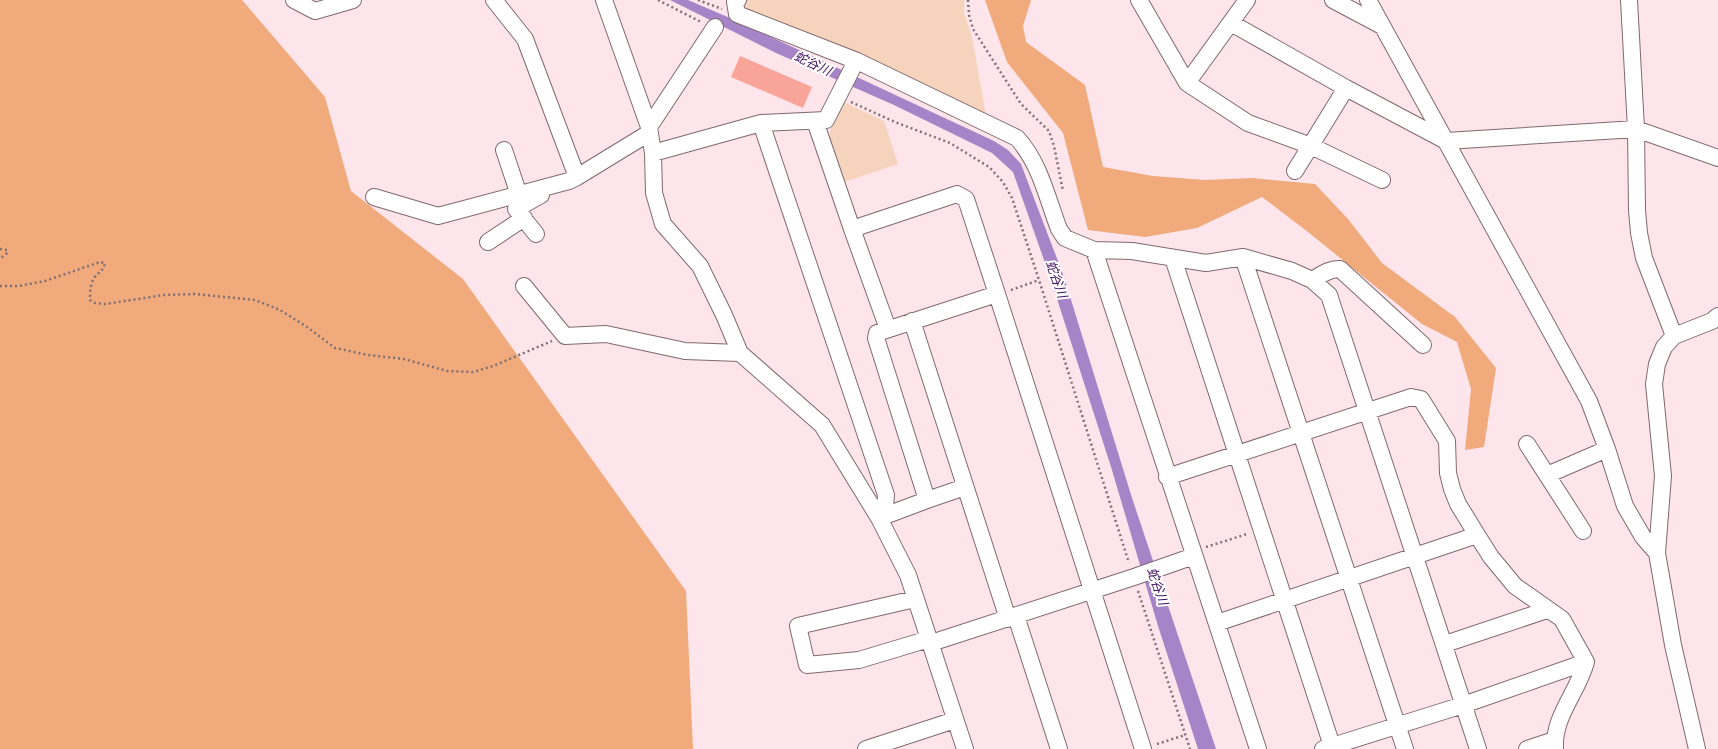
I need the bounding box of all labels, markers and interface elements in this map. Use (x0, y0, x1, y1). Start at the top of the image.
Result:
water label: 蛇谷川 (792, 48, 836, 79)
water label: 蛇谷川 (1043, 258, 1072, 302)
water label: 蛇谷川 (1144, 565, 1173, 609)

